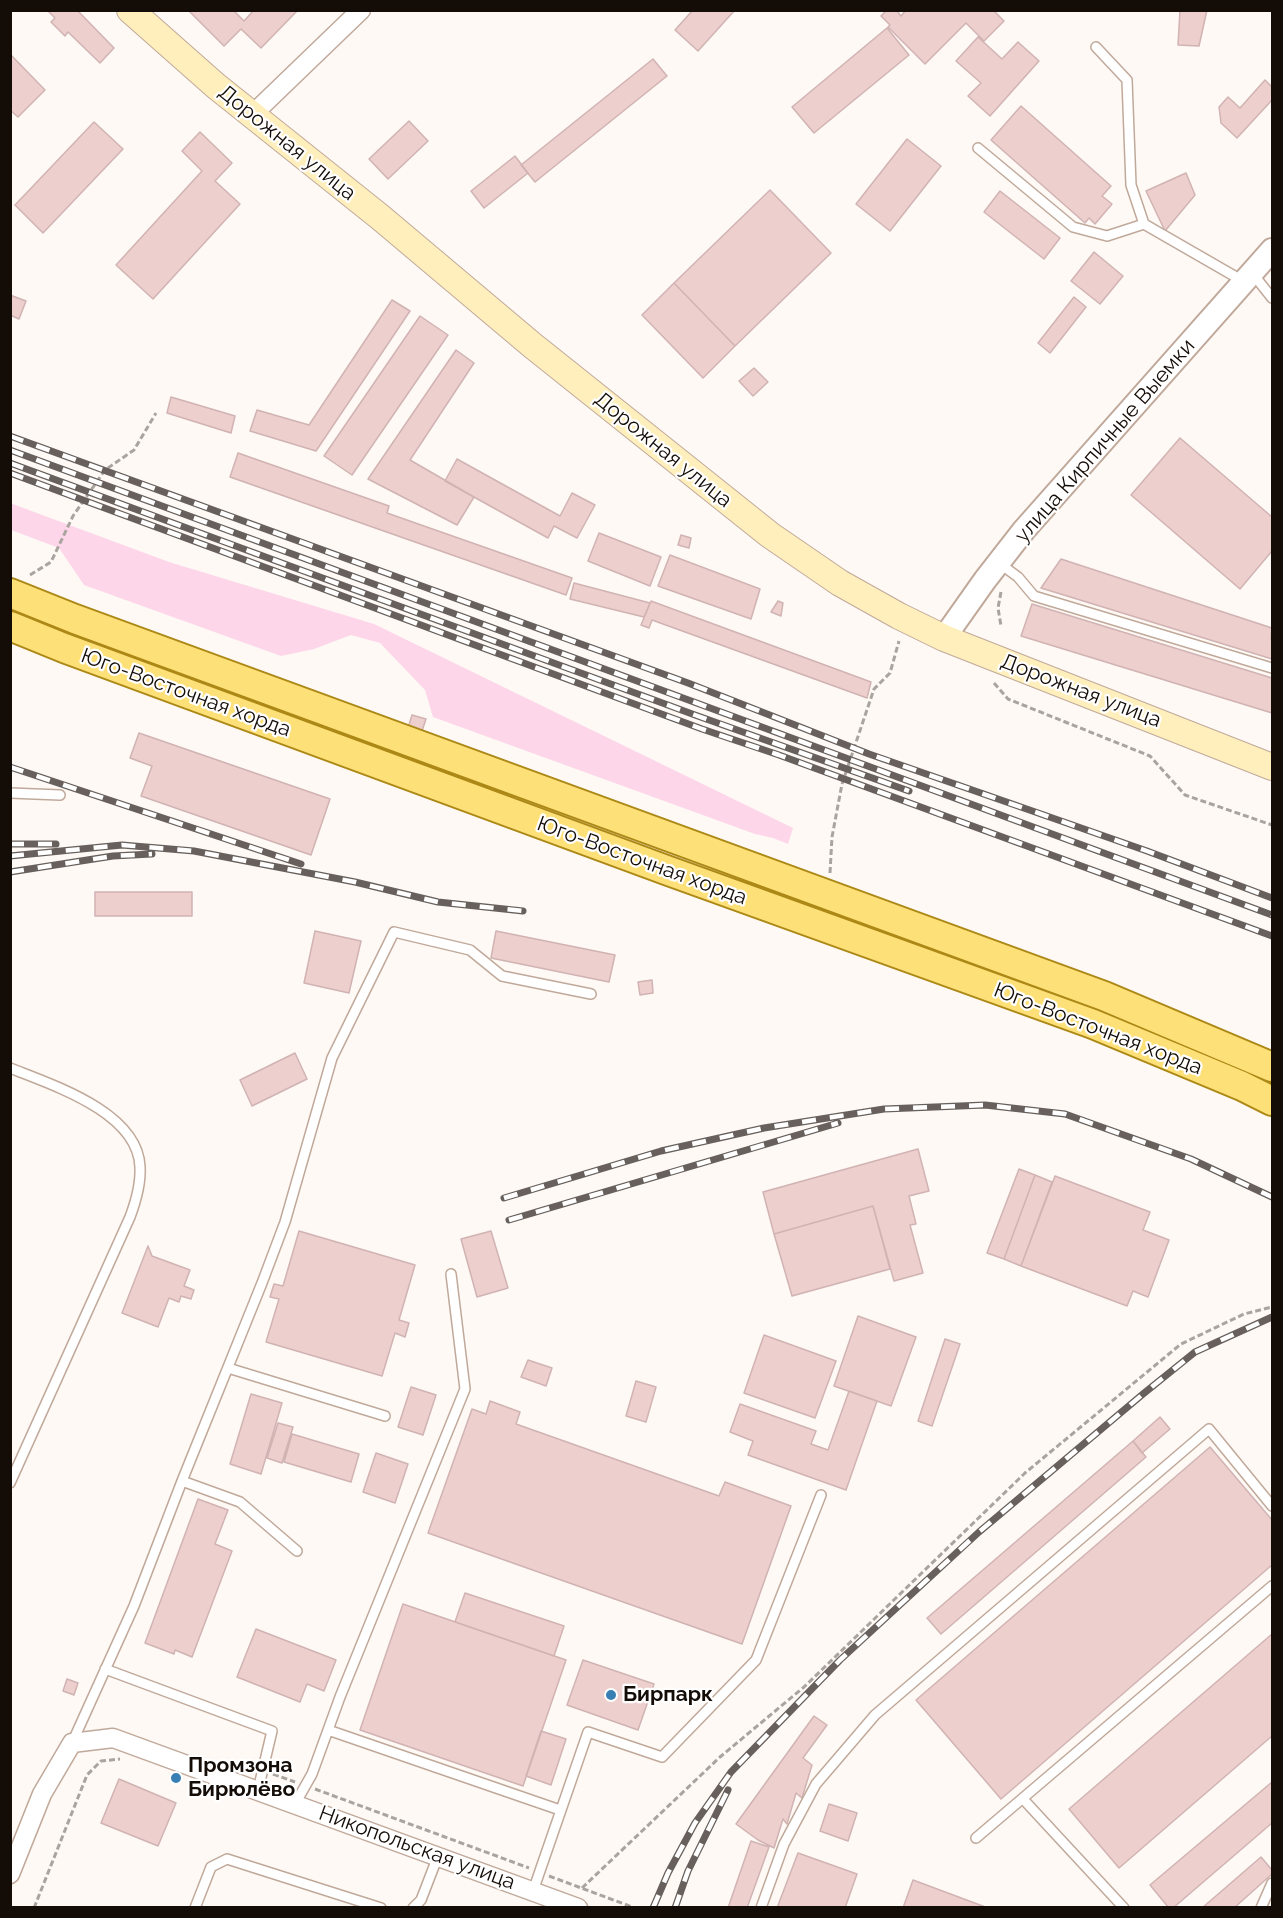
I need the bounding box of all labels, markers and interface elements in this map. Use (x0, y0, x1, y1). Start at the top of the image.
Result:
street label: Дорожная улица (213, 80, 361, 206)
street label: улица Кирпичные Выемки (1010, 334, 1200, 548)
street label: Дорожная улица (589, 387, 737, 513)
street label: Юго-Восточная хорда (78, 643, 294, 743)
street label: Дорожная улица (997, 649, 1165, 733)
street label: Юго-Восточная хорда (534, 811, 750, 911)
street label: Юго-Восточная хорда (990, 978, 1206, 1080)
place label: Бирпарк (623, 1682, 713, 1708)
marker: Бирпарк (604, 1688, 618, 1702)
place label: Промзона Бирюлёво (188, 1753, 295, 1803)
marker: Промзона Бирюлёво (169, 1771, 183, 1785)
street label: Никопольская улица (315, 1801, 519, 1895)

